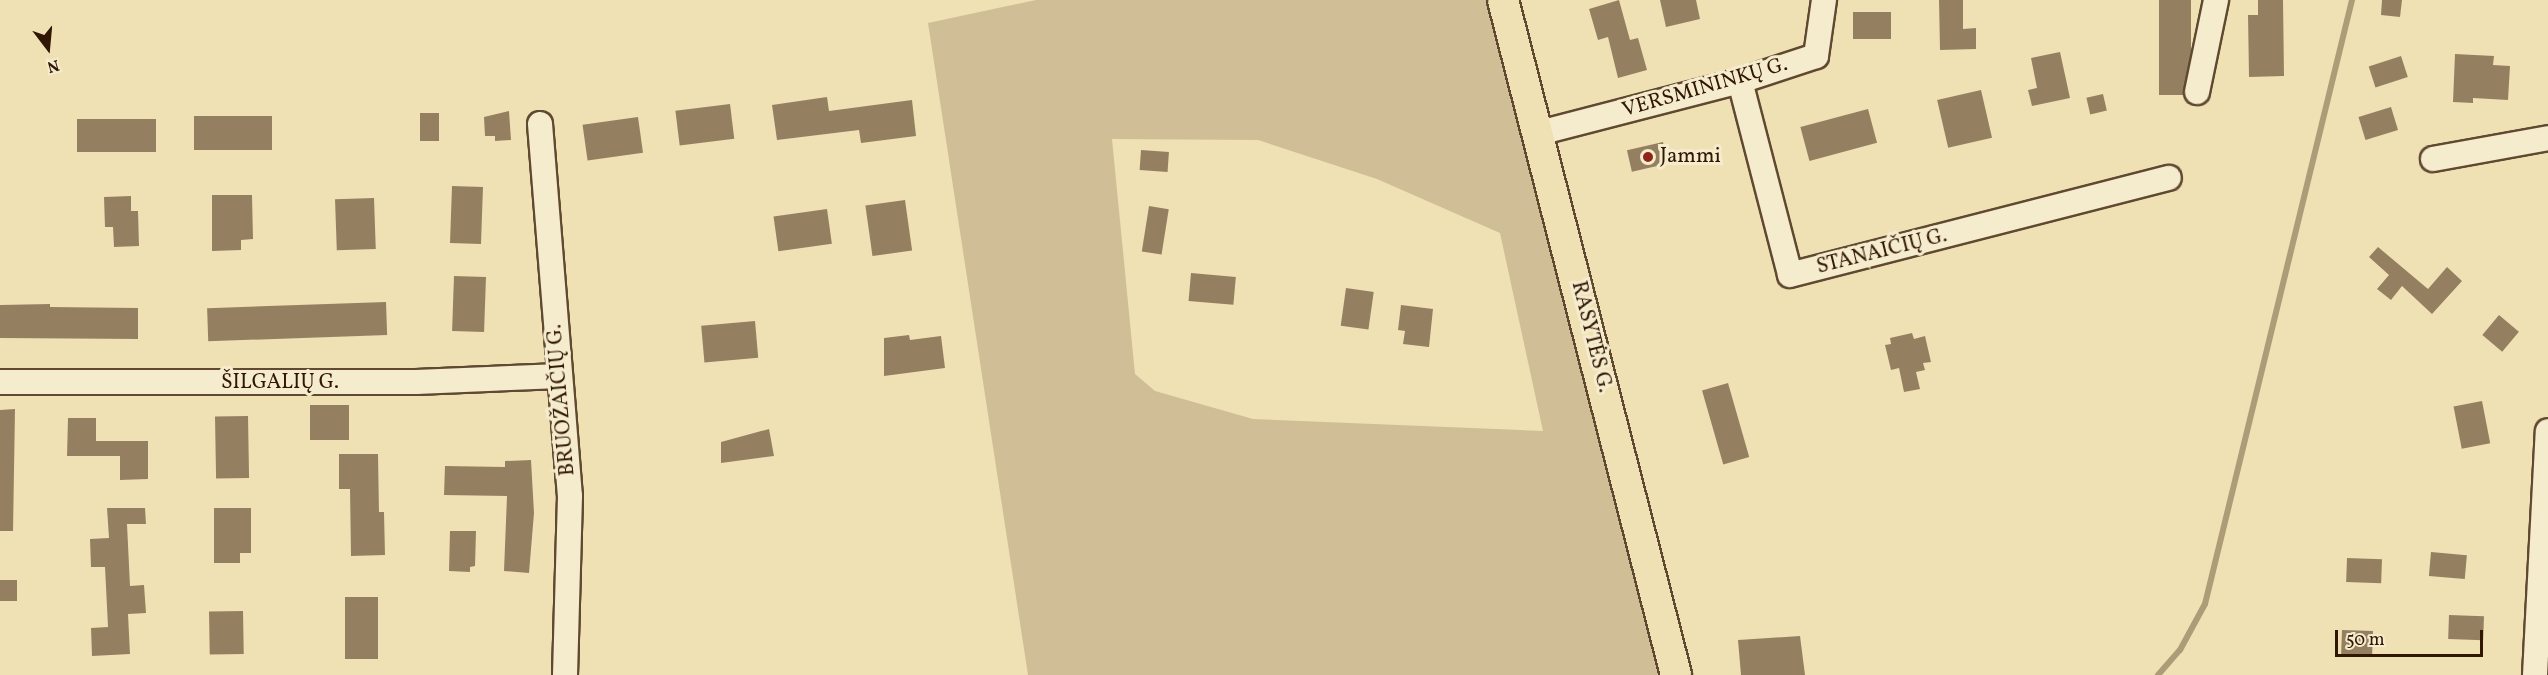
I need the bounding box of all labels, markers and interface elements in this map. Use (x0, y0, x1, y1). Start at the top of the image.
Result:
north arrow (18, 18, 78, 78)
street label: VERSMININKŲ G. (1619, 52, 1791, 124)
text: N (44, 53, 62, 77)
place label: Jammi (1660, 144, 1721, 170)
marker: Jammi (1641, 150, 1655, 164)
street label: STANAIČIŲ G. (1814, 224, 1950, 280)
street label: RASYTĖS G. (1565, 279, 1617, 395)
street label: BRUOŽAIČIŲ G. (543, 323, 581, 477)
street label: ŠILGALIŲ G. (221, 370, 339, 396)
scale bar (2338, 618, 2486, 656)
text: 50 m (2346, 628, 2385, 653)

